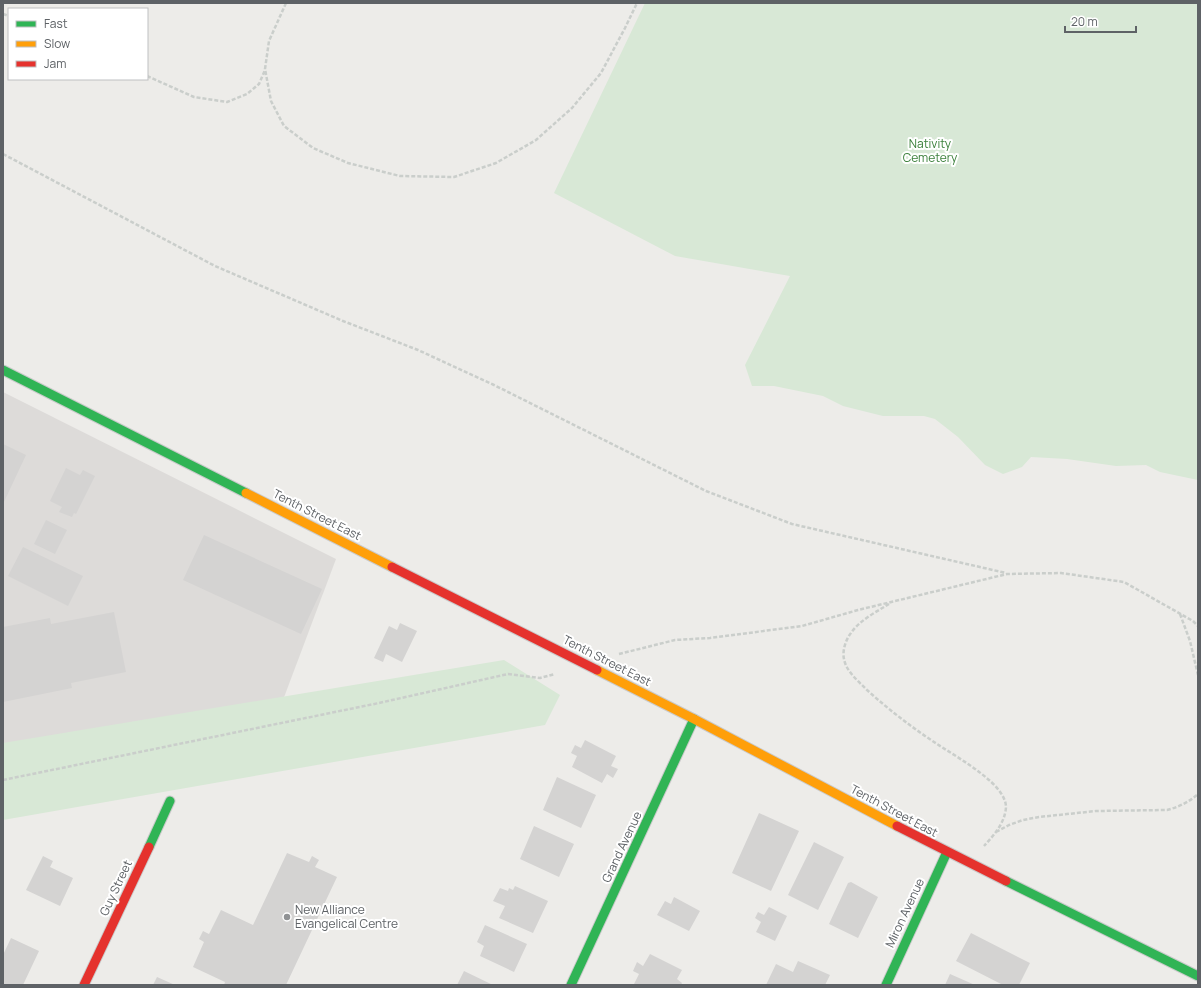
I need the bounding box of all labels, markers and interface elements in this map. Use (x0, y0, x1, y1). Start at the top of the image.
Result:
legend (8, 8, 148, 80)
scale bar (1065, 8, 1136, 34)
text: 20 m (1071, 13, 1098, 30)
text: Fast (44, 15, 68, 32)
text: Slow (44, 35, 70, 52)
text: Jam (44, 55, 66, 72)
park label: Nativity Cemetery (903, 135, 958, 166)
street label: Tenth Street East (270, 485, 364, 544)
street label: Tenth Street East (560, 631, 654, 690)
street label: Tenth Street East (848, 780, 941, 841)
street label: Grand Avenue (598, 808, 646, 885)
street label: Guy Street (95, 857, 136, 918)
street label: Miron Avenue (881, 875, 928, 950)
place label: New Alliance Evangelical Centre (295, 901, 398, 932)
marker: New Alliance Evangelical Centre (282, 912, 292, 922)

